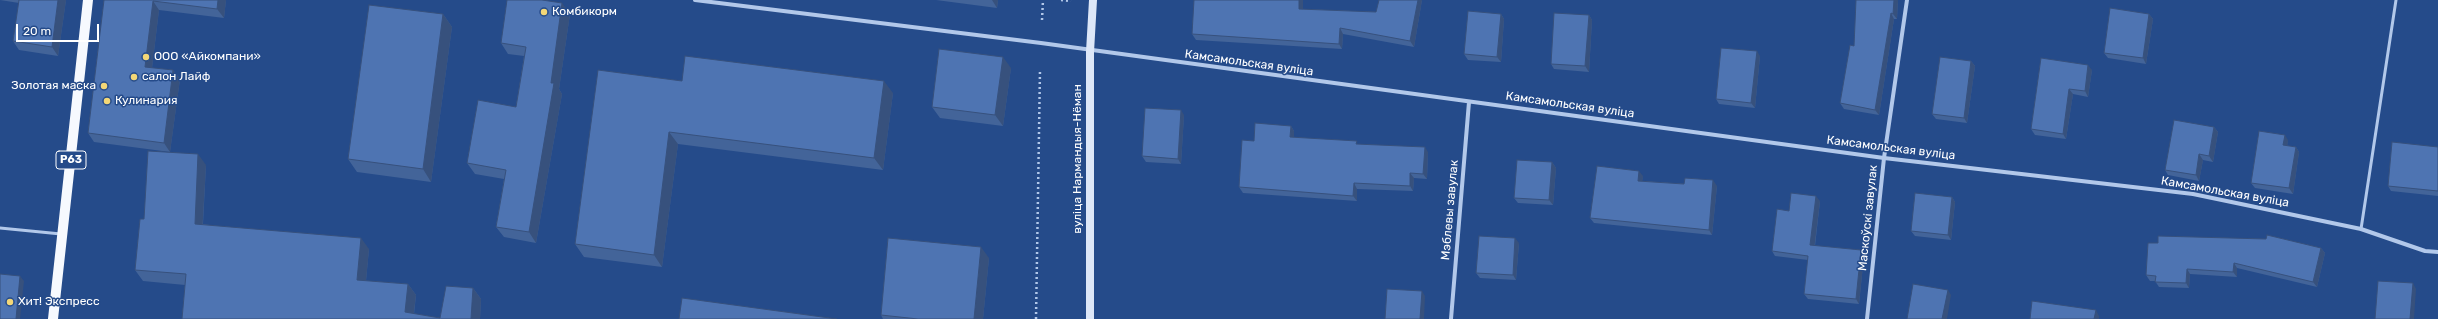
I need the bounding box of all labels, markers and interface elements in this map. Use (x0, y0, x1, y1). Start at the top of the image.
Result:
place label: Комбикорм (552, 5, 617, 19)
marker: Комбикорм (539, 7, 549, 17)
scale bar (18, 16, 101, 42)
text: 20 m (23, 24, 51, 38)
street label: Камсамольская вуліца (1184, 47, 1314, 79)
place label: ООО «Айкомпани» (154, 50, 261, 64)
marker: ООО «Айкомпани» (141, 52, 151, 62)
place label: салон Лайф (142, 70, 210, 84)
marker: салон Лайф (129, 72, 139, 82)
place label: Золотая маска (11, 79, 96, 93)
marker: Золотая маска (99, 81, 109, 91)
street label: вуліца Нармандыя-Нёман (1071, 84, 1085, 234)
street label: Камсамольская вуліца (1505, 89, 1635, 121)
place label: Кулинария (115, 94, 177, 108)
marker: Кулинария (102, 96, 112, 106)
street label: Камсамольская вуліца (1826, 133, 1956, 163)
road number: Р63 (56, 151, 86, 169)
street label: Мэблевы завулак (1438, 159, 1462, 261)
street label: Маскоўскі завулак (1855, 164, 1881, 272)
street label: Камсамольская вуліца (2160, 174, 2290, 210)
place label: Хит! Экспресс (18, 295, 100, 309)
marker: Хит! Экспресс (5, 297, 15, 307)

